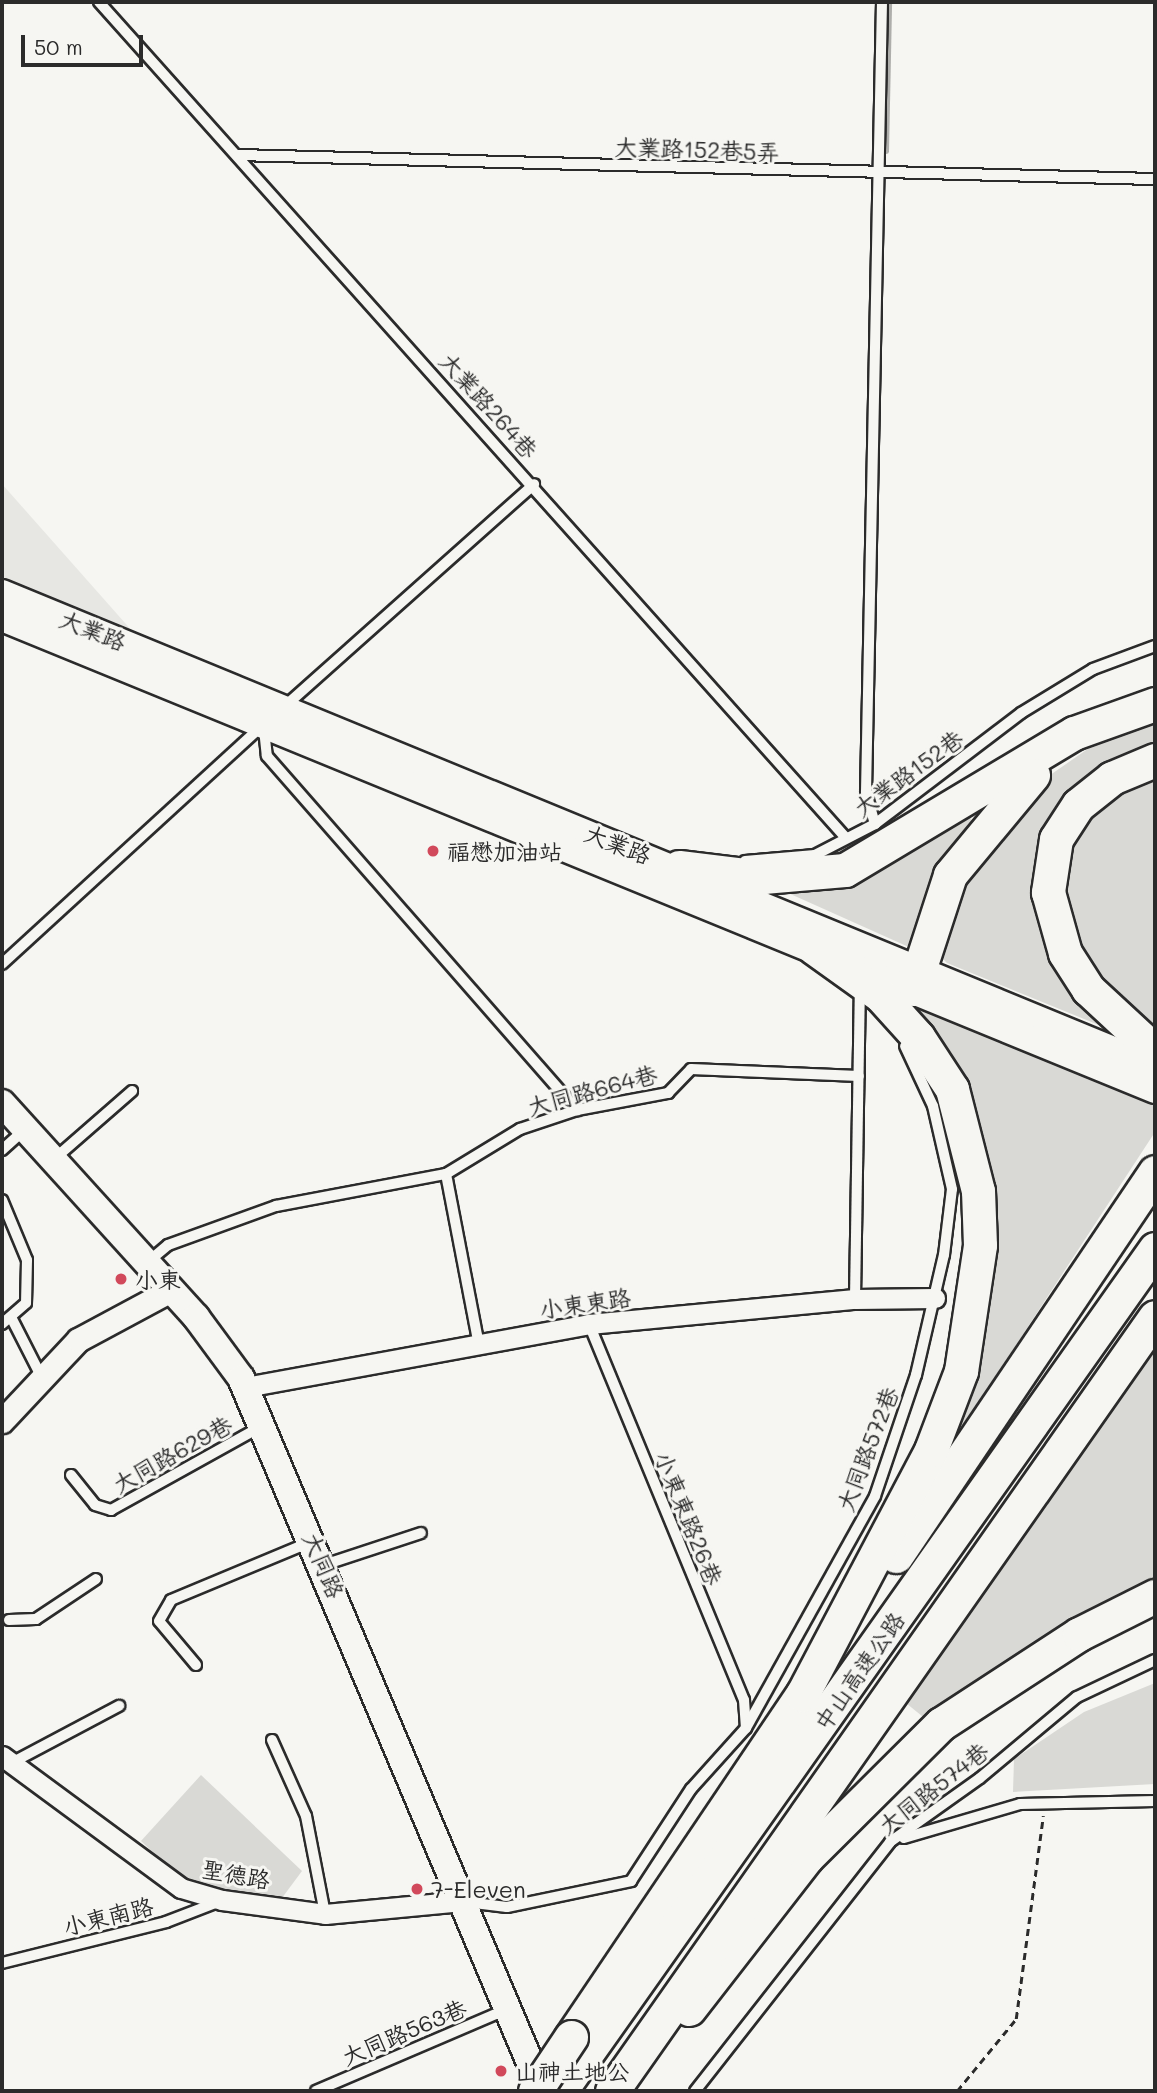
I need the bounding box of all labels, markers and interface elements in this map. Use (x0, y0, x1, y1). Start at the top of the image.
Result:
scale bar (24, 21, 147, 65)
text: 50 m (34, 33, 83, 60)
street label: 大業路152巷5弄 (614, 132, 780, 166)
street label: 大業路264巷 (435, 347, 543, 463)
street label: 大業路 (56, 604, 130, 656)
street label: 大業路152巷 (848, 724, 968, 822)
street label: 大業路 (581, 819, 655, 869)
place label: 福懋加油站 (447, 837, 562, 865)
marker: 福懋加油站 (425, 843, 441, 859)
street label: 大同路664巷 (524, 1059, 660, 1121)
place label: 小東 (135, 1265, 181, 1293)
marker: 小東 (113, 1271, 129, 1287)
street label: 小東東路 (538, 1283, 632, 1323)
street label: 大同路572巷 (831, 1383, 903, 1515)
street label: 大同路629巷 (107, 1410, 237, 1498)
street label: 小東東路26巷 (650, 1447, 728, 1589)
street label: 大同路 (298, 1528, 350, 1602)
street label: 中山高速公路 (808, 1607, 910, 1735)
street label: 大同路574巷 (873, 1737, 993, 1839)
street label: 聖德路 (200, 1854, 272, 1894)
place label: 7-Eleven (431, 1875, 526, 1903)
marker: 7-Eleven (409, 1881, 425, 1897)
street label: 小東南路 (60, 1891, 156, 1941)
street label: 大同路563巷 (337, 1993, 471, 2071)
place label: 山神土地公 (515, 2057, 630, 2085)
marker: 山神土地公 (493, 2063, 509, 2079)

